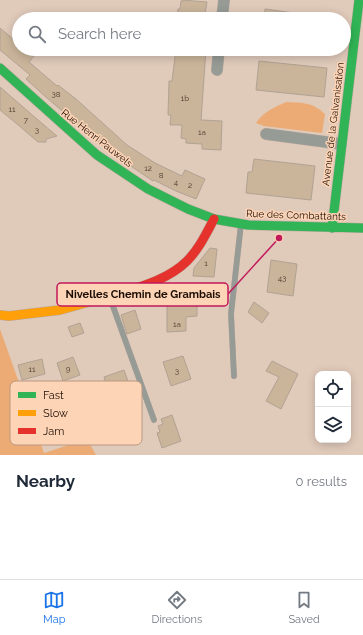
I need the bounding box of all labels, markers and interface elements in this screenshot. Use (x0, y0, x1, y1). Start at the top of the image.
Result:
search box (12, 12, 351, 56)
icon: search (26, 23, 48, 45)
text: Search here (58, 25, 141, 43)
street label: Avenue de la Galvanisation (320, 61, 346, 186)
house number: 38 (51, 89, 61, 99)
house number: 1b (181, 93, 189, 103)
house number: 11 (9, 104, 16, 114)
street label: Rue Henri Pauwels (59, 107, 135, 169)
house number: 7 (24, 115, 29, 125)
house number: 3 (35, 125, 39, 135)
house number: 1a (198, 127, 206, 137)
house number: 12 (144, 163, 152, 173)
house number: 8 (159, 170, 164, 180)
house number: 4 (174, 177, 179, 187)
house number: 2 (188, 180, 192, 190)
street label: Rue des Combattants (246, 208, 346, 222)
house number: 1 (204, 258, 208, 268)
house number: 43 (278, 273, 286, 283)
callout: Nivelles Chemin de Grambais (57, 283, 228, 306)
text: Nivelles Chemin de Grambais (66, 288, 221, 301)
house number: 1a (173, 319, 181, 329)
house number: 11 (29, 364, 36, 374)
house number: 9 (66, 364, 71, 374)
house number: 3 (175, 366, 179, 376)
map controls (315, 371, 351, 443)
button: locate (315, 371, 351, 407)
legend (10, 381, 142, 445)
text: Fast (43, 389, 64, 402)
text: Slow (43, 407, 68, 420)
button: layers (315, 407, 351, 443)
text: Jam (43, 425, 64, 438)
text: Nearby (16, 471, 75, 491)
text: 0 results (296, 474, 347, 489)
tab: Map (43, 589, 65, 626)
tab: Directions (152, 589, 202, 626)
tab: Saved (288, 589, 320, 626)

